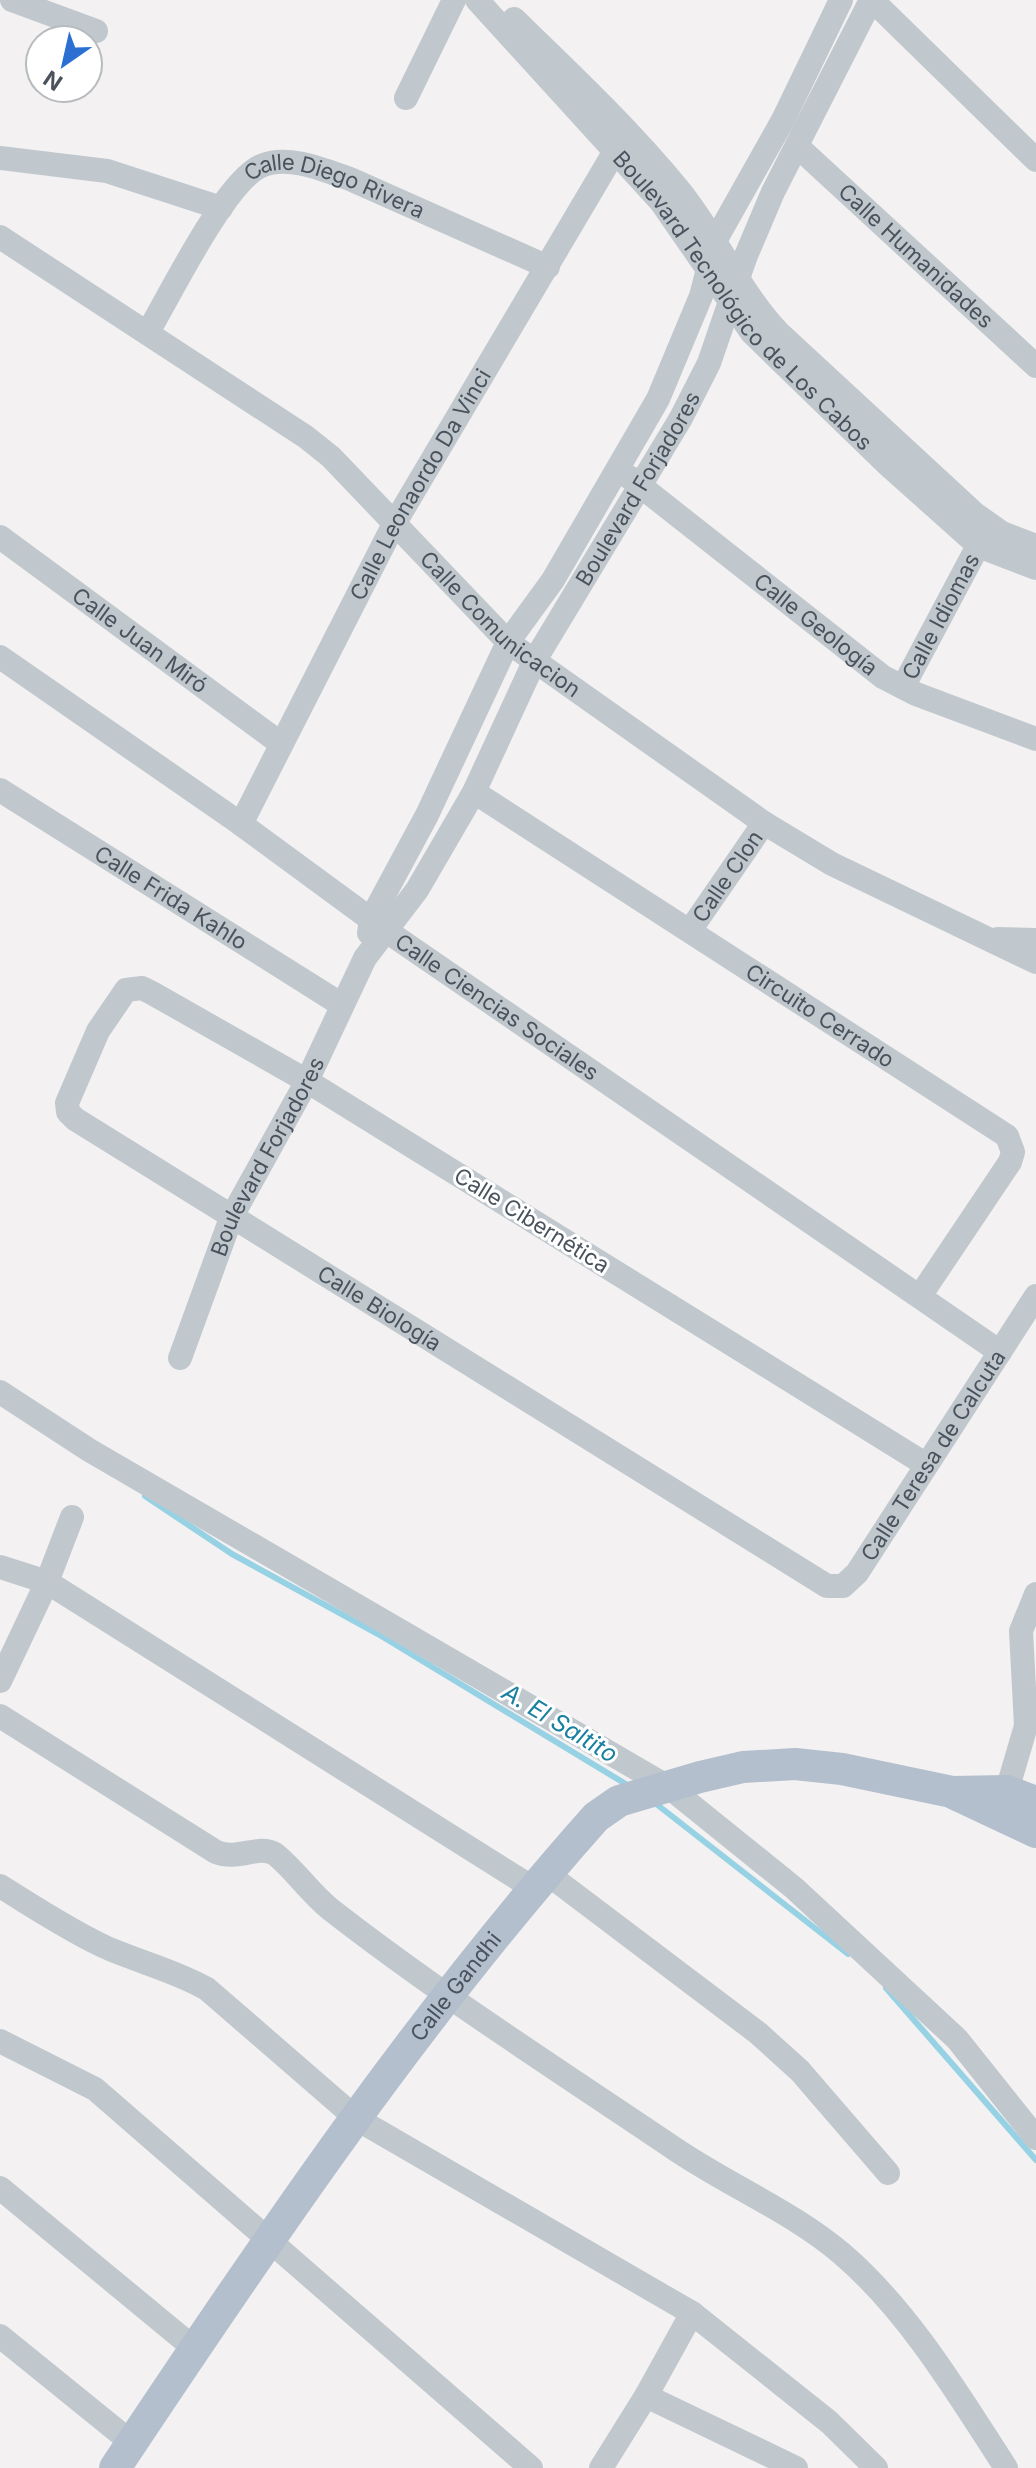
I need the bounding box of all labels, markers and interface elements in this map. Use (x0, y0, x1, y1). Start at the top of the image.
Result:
north arrow (24, 24, 104, 104)
text: N (39, 65, 67, 96)
street label: Boulevard Tecnológico de Los Cabos (608, 145, 878, 456)
street label: Calle Diego Rivera (239, 148, 429, 224)
street label: Calle Humanidades (833, 178, 999, 333)
street label: Calle Leonaordo Da Vinci (344, 364, 496, 604)
street label: Boulevard Forjadores (570, 387, 705, 590)
street label: Calle Comunicacion (415, 545, 586, 702)
street label: Calle Idiomas (896, 549, 985, 684)
street label: Calle Geología (749, 568, 883, 681)
street label: Calle Juan Miró (67, 582, 213, 698)
street label: Calle Clon (687, 825, 768, 927)
street label: Calle Frida Kahlo (90, 840, 252, 955)
street label: Calle Ciencias Sociales (391, 928, 604, 1086)
street label: Circuito Cerrado (741, 958, 899, 1073)
street label: Boulevard Forjadores (205, 1053, 329, 1260)
street label: Calle Cibernética (450, 1162, 614, 1278)
street label: Calle Biología (313, 1260, 446, 1356)
street label: Calle Teresa de Calcuta (855, 1345, 1011, 1566)
water label: A. El Saltito (496, 1677, 623, 1769)
street label: Calle Gandhi (405, 1926, 506, 2046)

